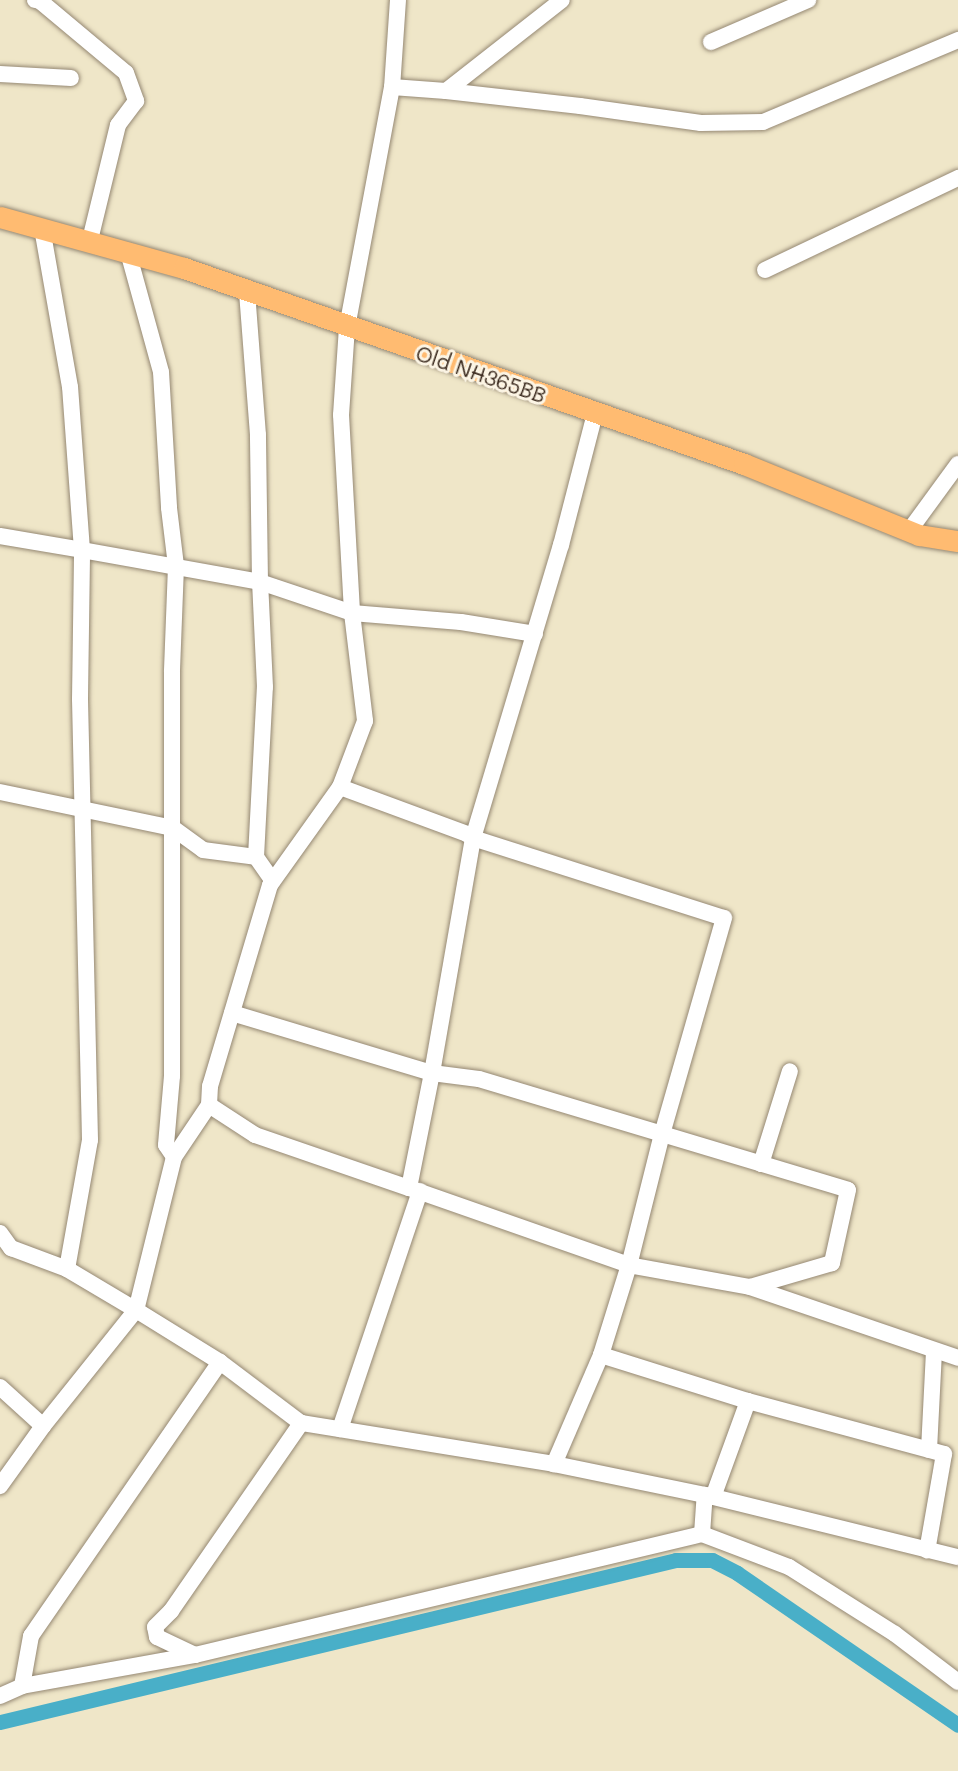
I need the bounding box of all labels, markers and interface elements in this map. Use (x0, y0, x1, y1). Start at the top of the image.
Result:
street label: Old NH365BB (413, 340, 549, 408)

